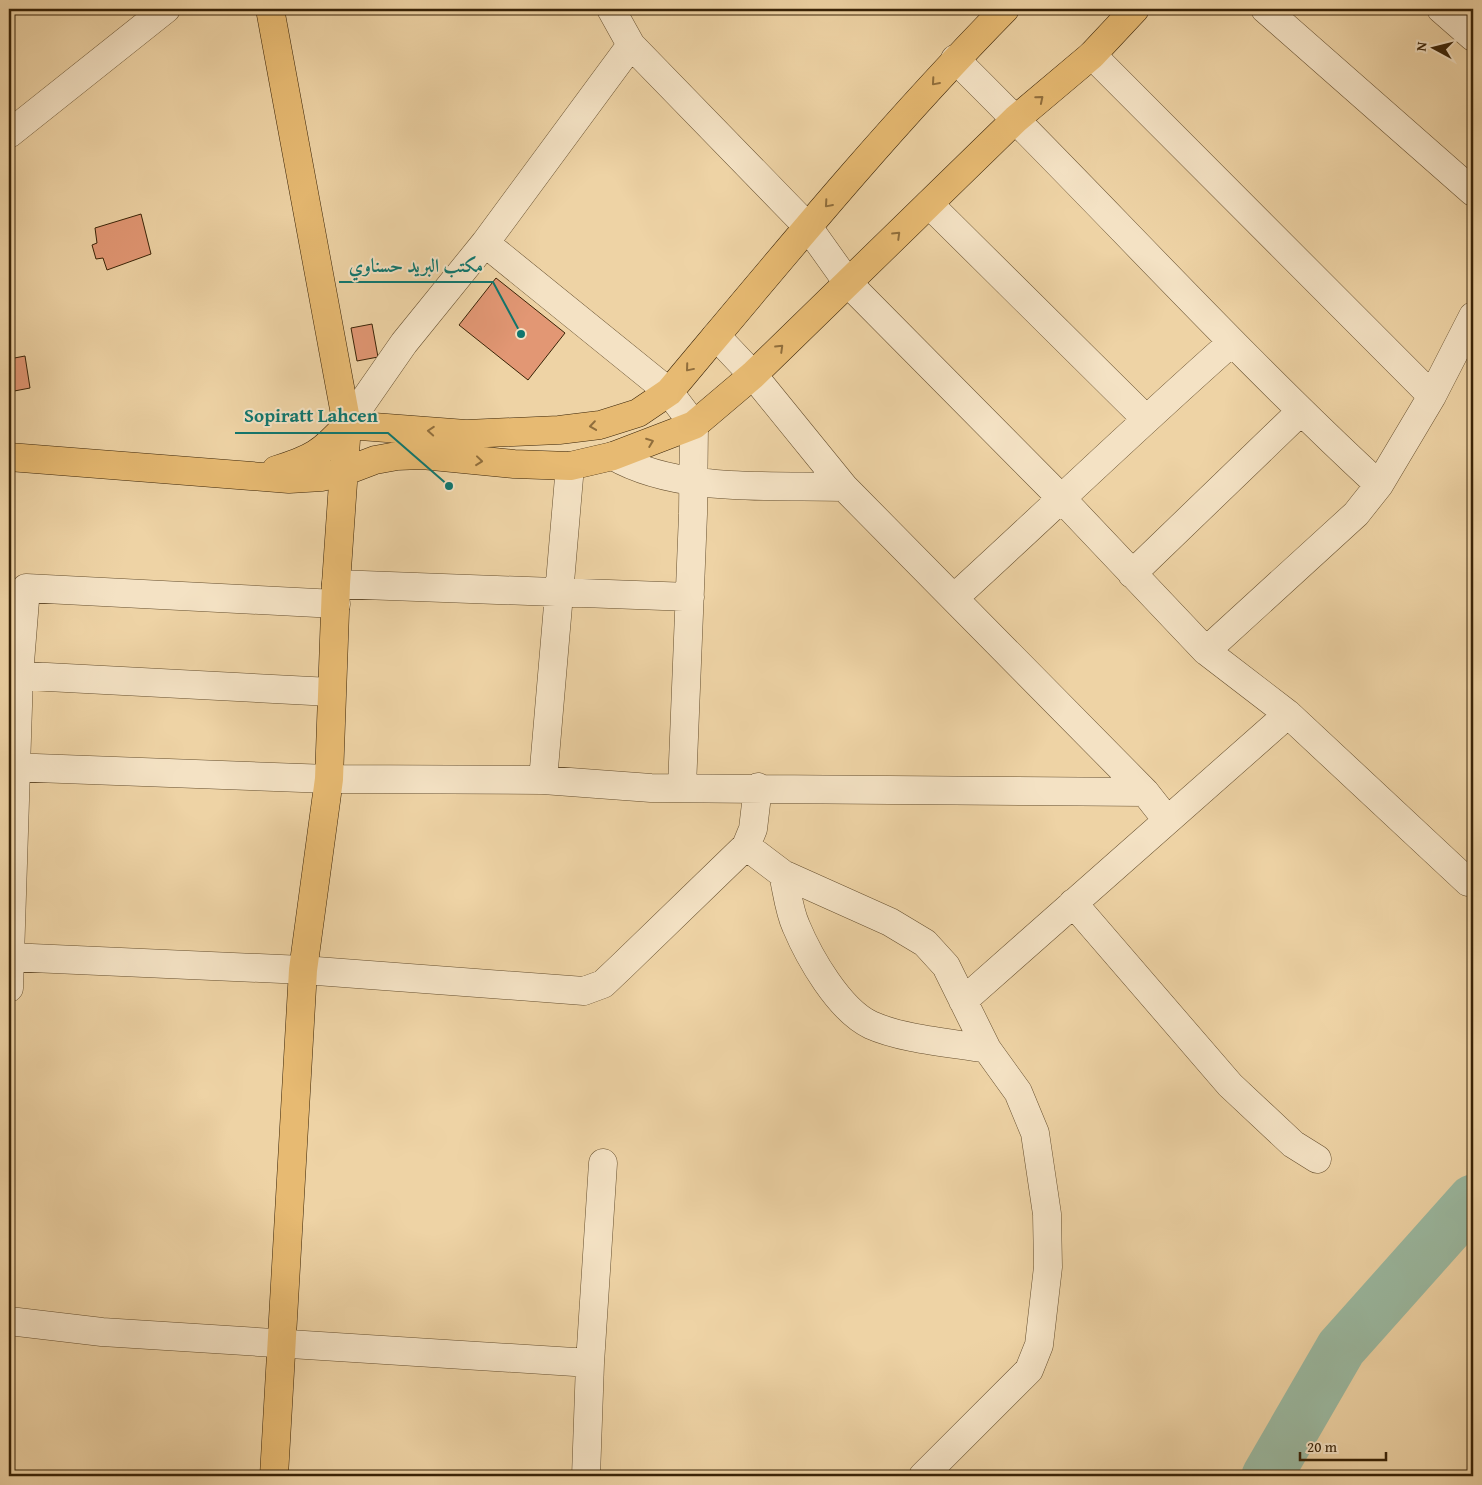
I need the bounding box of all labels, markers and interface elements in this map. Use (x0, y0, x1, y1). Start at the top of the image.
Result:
north arrow (1410, 22, 1460, 72)
text: N (1411, 40, 1432, 52)
one-way arrow (932, 77, 941, 86)
one-way arrow (1034, 96, 1043, 105)
one-way arrow (825, 199, 834, 208)
one-way arrow (891, 232, 900, 241)
callout: مكتب البريد حسناوي (339, 248, 493, 282)
text: مكتب البريد حسناوي (349, 251, 483, 281)
one-way arrow (775, 345, 784, 354)
one-way arrow (686, 362, 694, 371)
callout: Sopiratt Lahcen (235, 399, 388, 433)
text: Sopiratt Lahcen (244, 401, 379, 429)
one-way arrow (589, 420, 597, 431)
one-way arrow (427, 426, 435, 437)
one-way arrow (645, 438, 654, 448)
one-way arrow (475, 455, 483, 466)
scale bar (1300, 1430, 1386, 1462)
text: 20 m (1307, 1436, 1338, 1457)

